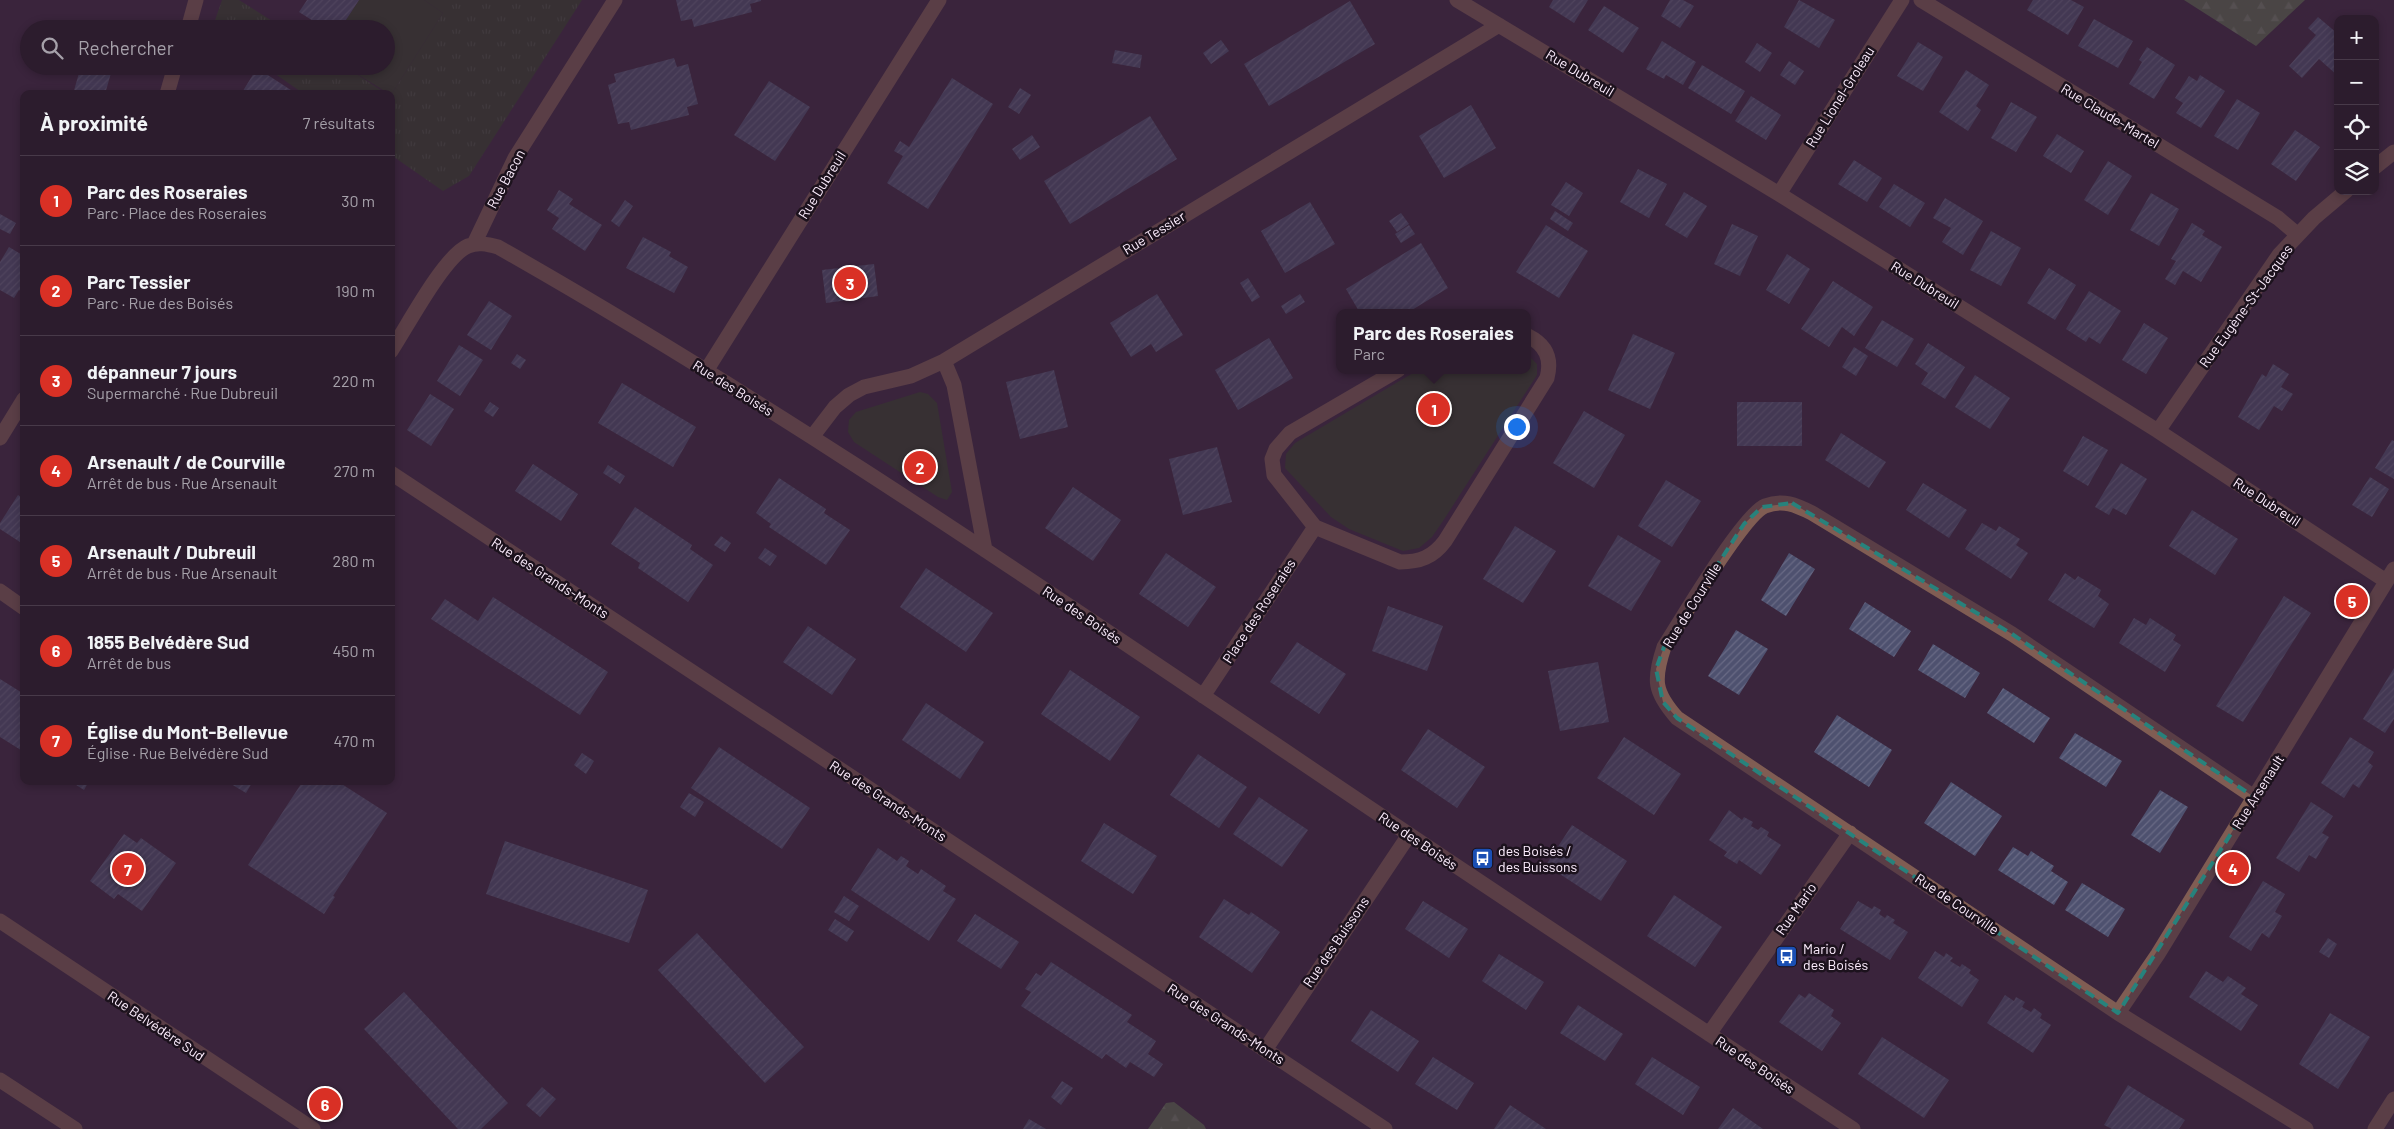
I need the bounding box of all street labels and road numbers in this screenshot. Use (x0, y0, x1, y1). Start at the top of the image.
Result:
street label: Rue Lionel-Groleau (1802, 43, 1877, 150)
street label: Rue Dubreuil (1543, 46, 1618, 100)
street label: Rue Claude-Martel (2058, 80, 2162, 152)
street label: Rue Bacon (483, 146, 528, 211)
street label: Rue Dubreuil (794, 148, 849, 222)
street label: Rue Tessier (1119, 207, 1188, 258)
street label: Rue Eugène-St-Jacques (2195, 241, 2296, 371)
street label: Rue Dubreuil (1888, 257, 1962, 312)
street label: Rue des Boisés (690, 356, 777, 419)
street label: Rue Dubreuil (2230, 474, 2304, 530)
street label: Rue des Grands-Monts (489, 533, 612, 622)
street label: Place des Roseraies (1219, 555, 1299, 666)
street label: Rue de Courville (1659, 559, 1725, 651)
street label: Rue des Boisés (1040, 582, 1125, 647)
street label: Rue Arsenault (2228, 751, 2287, 832)
street label: Rue des Grands-Monts (827, 756, 950, 845)
street label: Rue des Boisés (1376, 808, 1461, 873)
street label: Rue de Courville (1912, 869, 2002, 938)
street label: Rue Mario (1771, 879, 1820, 938)
street label: Rue des Buissons (1299, 893, 1372, 990)
street label: Rue des Grands-Monts (1165, 979, 1288, 1068)
street label: Rue Belvédère Sud (105, 987, 208, 1064)
street label: Rue des Boisés (1713, 1032, 1798, 1097)

